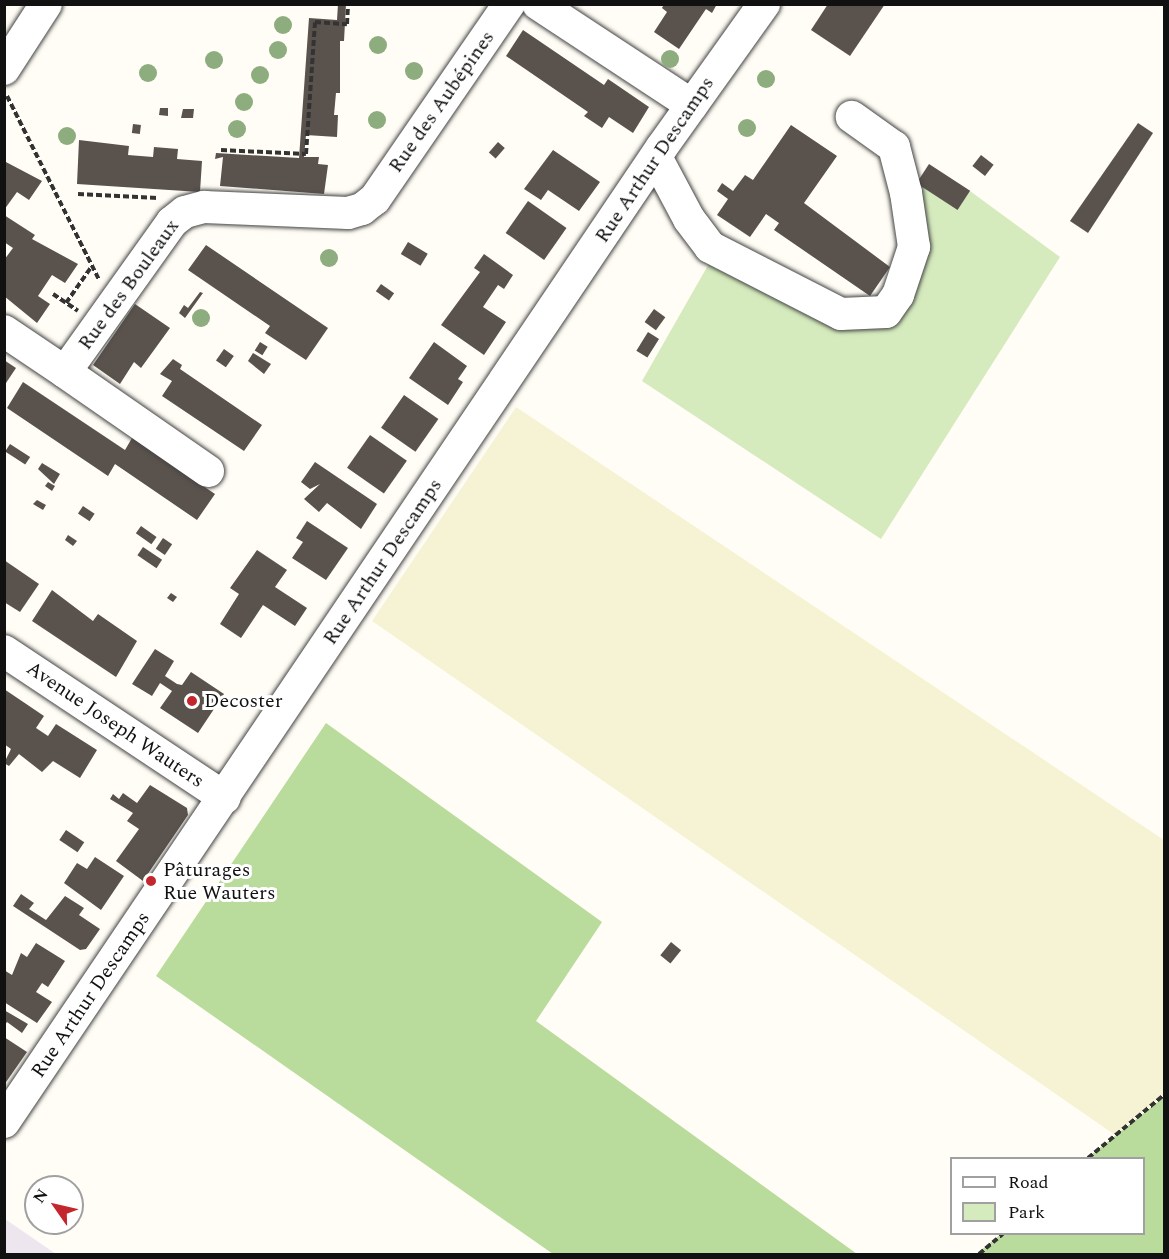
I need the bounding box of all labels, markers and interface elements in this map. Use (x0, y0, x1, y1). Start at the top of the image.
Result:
street label: Rue des Aubépines (384, 26, 500, 178)
street label: Rue Arthur Descamps (590, 72, 720, 248)
street label: Rue des Bouleaux (74, 215, 184, 355)
street label: Rue Arthur Descamps (318, 474, 448, 650)
street label: Avenue Joseph Wauters (22, 657, 208, 793)
place label: Decoster (204, 689, 283, 713)
marker: Decoster (185, 694, 199, 708)
place label: Pâturages Rue Wauters (163, 858, 276, 905)
marker: Pâturages Rue Wauters (144, 874, 158, 888)
street label: Rue Arthur Descamps (26, 907, 156, 1083)
legend (950, 1157, 1145, 1235)
text: Road (1008, 1169, 1049, 1196)
north arrow (24, 1175, 84, 1235)
text: N (27, 1184, 54, 1208)
text: Park (1008, 1199, 1045, 1226)

